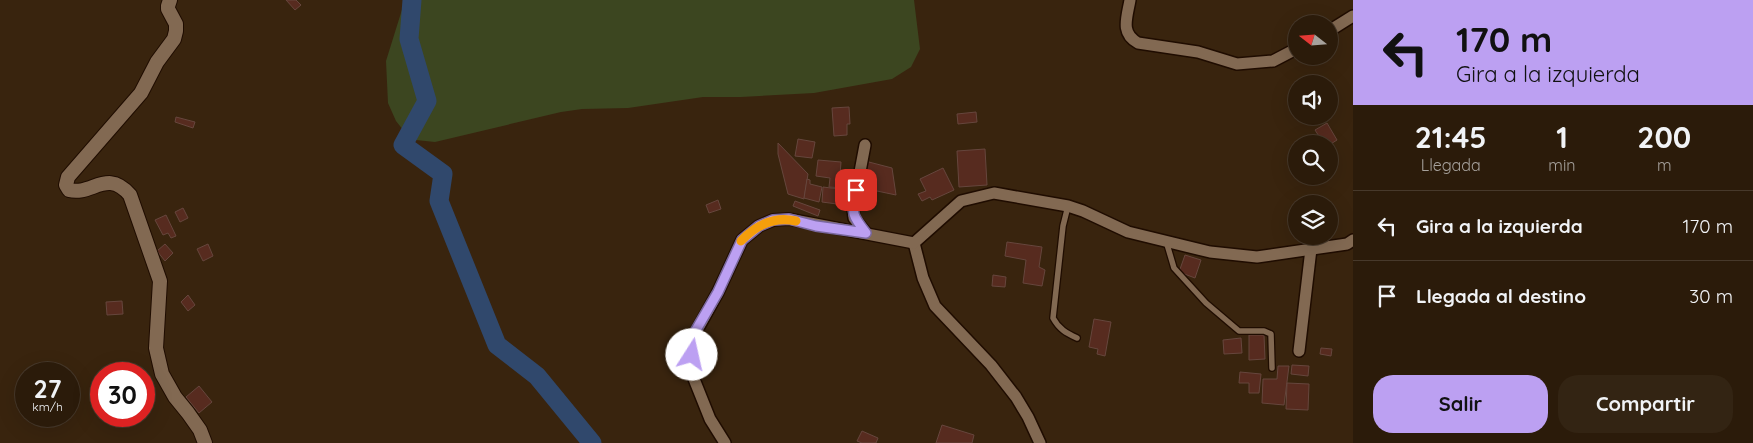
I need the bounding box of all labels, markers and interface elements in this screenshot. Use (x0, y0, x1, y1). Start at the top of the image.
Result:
north arrow (1288, 15, 1338, 65)
map controls (1288, 15, 1338, 245)
text: 170 m (1456, 17, 1552, 61)
icon: left (1373, 20, 1438, 85)
text: Gira a la izquierda (1456, 60, 1640, 88)
button: sound (1288, 75, 1338, 125)
text: 21:45 (1415, 118, 1487, 156)
text: 1 (1556, 118, 1568, 156)
text: 200 (1637, 118, 1691, 156)
button: search (1288, 135, 1338, 185)
text: Llegada (1421, 155, 1481, 175)
text: min (1548, 155, 1576, 175)
text: m (1657, 155, 1672, 175)
pin (835, 169, 877, 211)
icon: arrive (842, 176, 870, 204)
button: layers (1288, 195, 1338, 245)
icon: left (1373, 212, 1401, 240)
text: Gira a la izquierda (1416, 214, 1583, 238)
text: 170 m (1682, 214, 1733, 238)
icon: arrive (1373, 282, 1401, 310)
text: Llegada al destino (1416, 284, 1586, 308)
text: 30 m (1689, 284, 1733, 308)
position arrow (665, 328, 717, 380)
speed limit sign: 30 (90, 362, 155, 427)
text: 27 (34, 373, 61, 404)
button: Salir (1373, 375, 1548, 433)
button: Compartir (1558, 375, 1733, 433)
text: km/h (32, 399, 63, 414)

